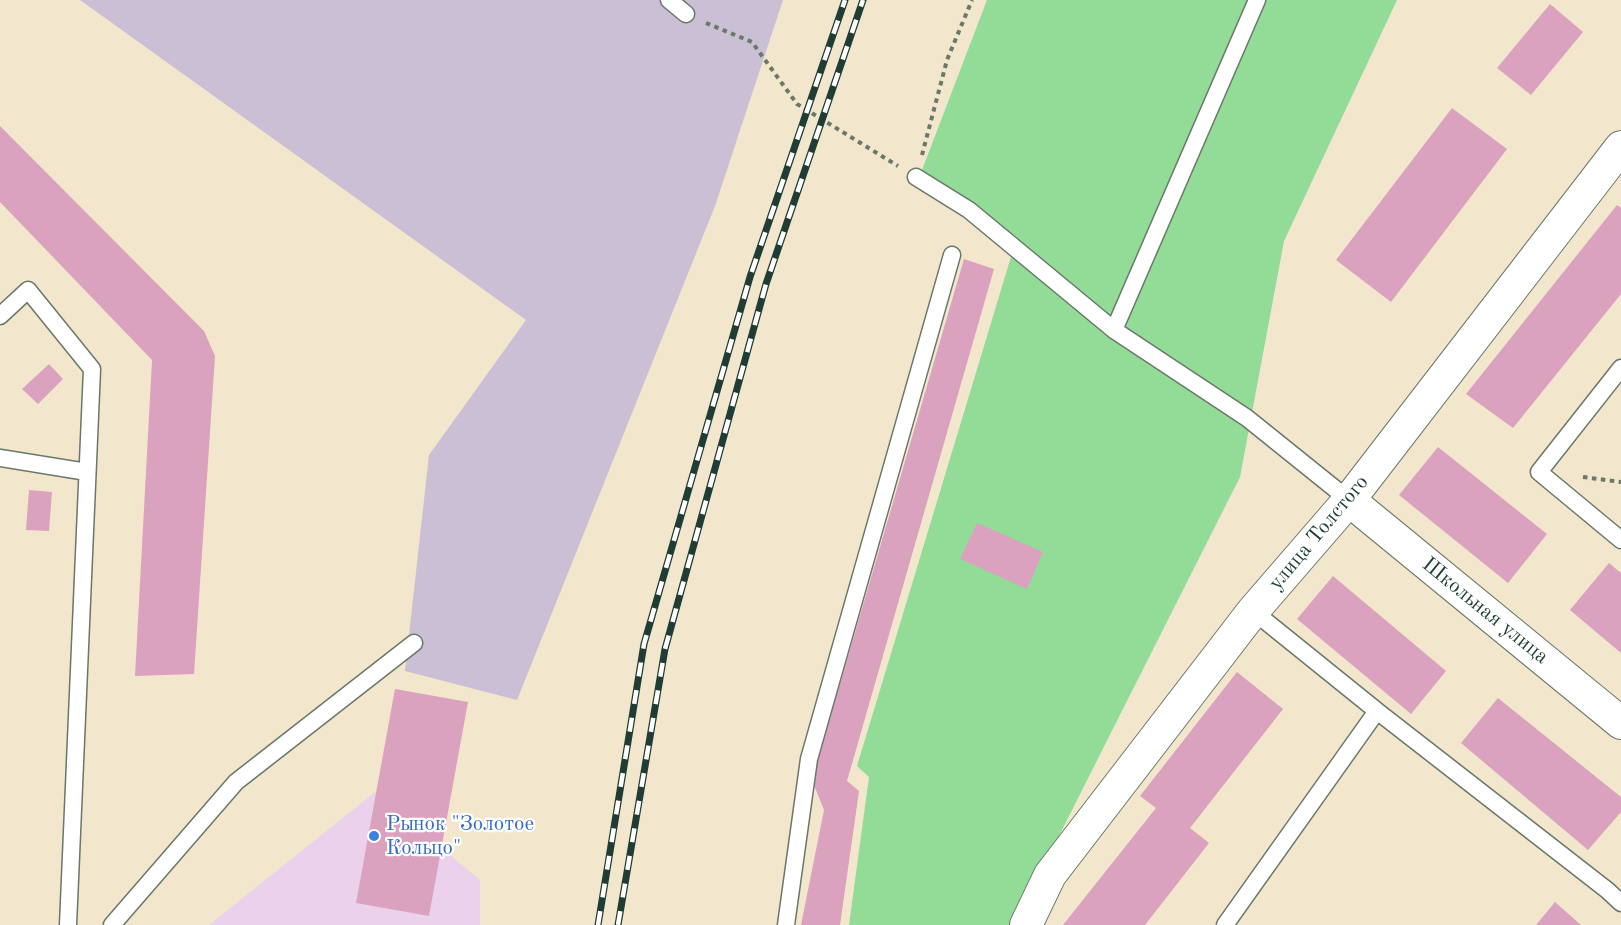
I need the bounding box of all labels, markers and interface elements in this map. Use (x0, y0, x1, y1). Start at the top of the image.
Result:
street label: улица Толстого (1264, 470, 1374, 596)
street label: Школьная улица (1417, 552, 1553, 670)
place label: Рынок "Золотое Кольцо" (386, 811, 534, 861)
marker: Рынок "Золотое Кольцо" (367, 829, 381, 843)

